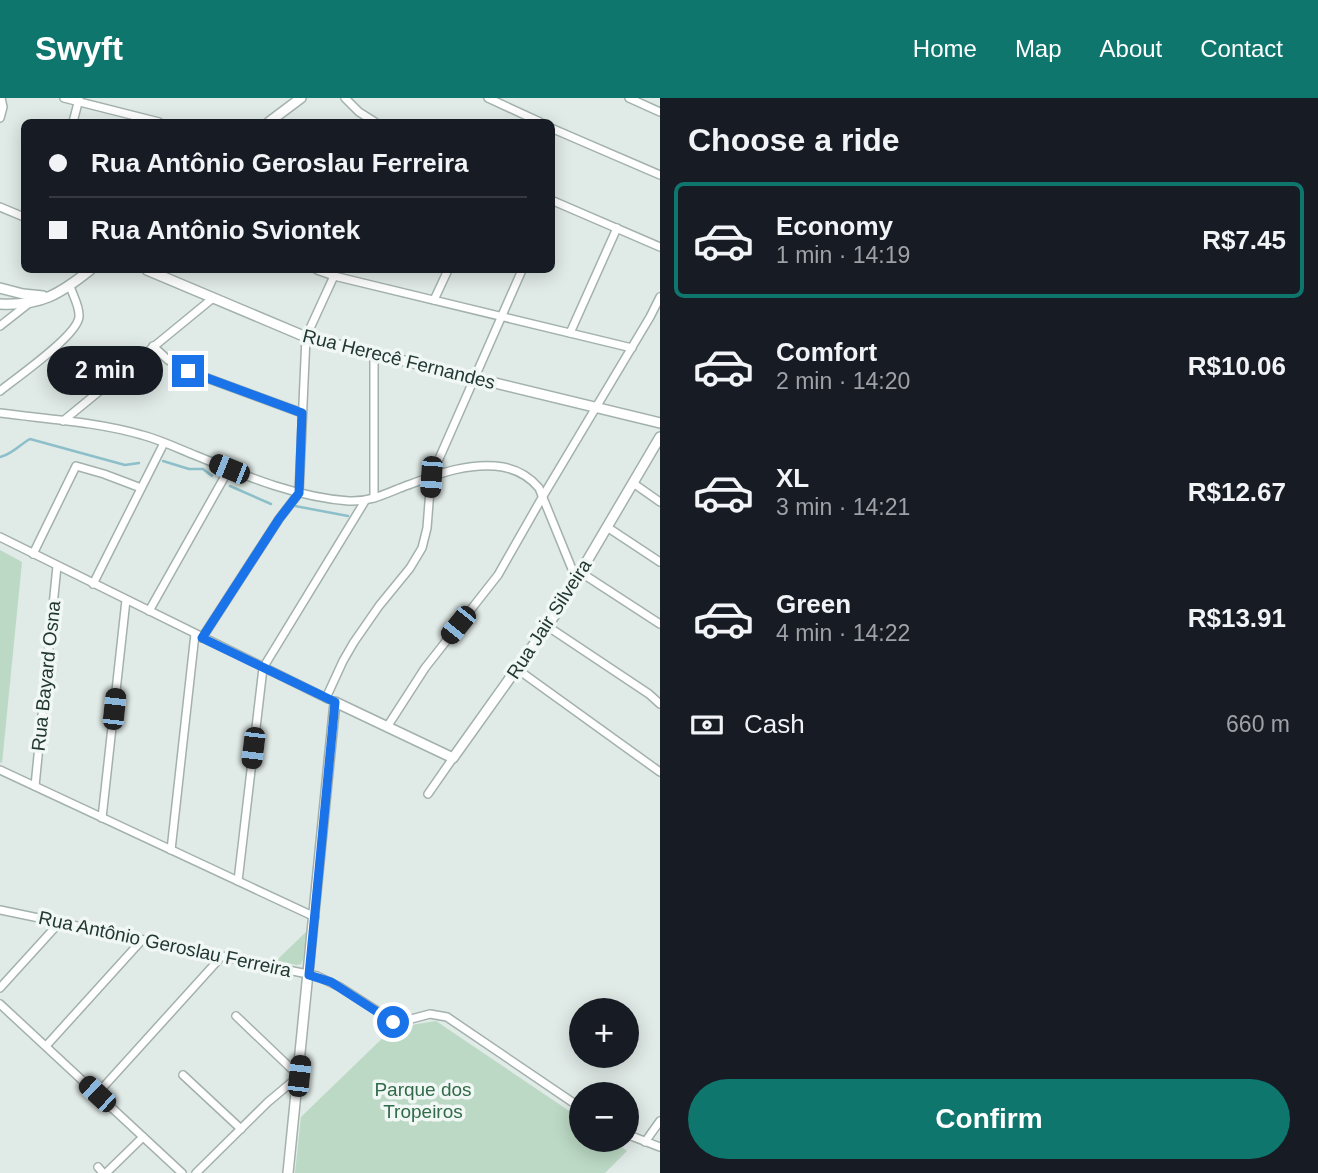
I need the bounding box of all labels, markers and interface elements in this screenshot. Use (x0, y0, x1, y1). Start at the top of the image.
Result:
text: Swyft (35, 30, 123, 67)
text: Home (913, 35, 977, 62)
text: Map (1015, 35, 1062, 62)
text: About (1100, 35, 1162, 62)
text: Contact (1200, 35, 1283, 62)
text: Choose a ride (688, 122, 900, 158)
text: Rua Antônio Geroslau Ferreira (91, 148, 469, 178)
icon: car (692, 209, 755, 272)
text: Economy (776, 211, 893, 241)
text: Rua Antônio Sviontek (91, 215, 360, 245)
text: R$7.45 (1202, 225, 1286, 255)
text: 1 min · 14:19 (776, 242, 910, 268)
street label: Rua Herecê Fernandes (301, 325, 497, 393)
icon: car (692, 335, 755, 398)
text: Comfort (776, 337, 877, 367)
callout: 2 min (48, 346, 164, 396)
text: R$10.06 (1188, 351, 1286, 381)
route end (172, 355, 204, 387)
text: 2 min (75, 357, 135, 383)
text: 2 min · 14:20 (776, 368, 910, 394)
car (206, 451, 253, 487)
car (420, 455, 443, 499)
icon: car (692, 461, 755, 524)
text: XL (776, 463, 809, 493)
text: R$12.67 (1188, 477, 1286, 507)
text: 3 min · 14:21 (776, 494, 910, 520)
street label: Rua Jair Silveira (503, 555, 596, 683)
icon: car (692, 587, 755, 650)
text: Green (776, 589, 851, 619)
street label: Rua Bayard Osna (28, 599, 64, 752)
car (437, 602, 480, 648)
text: R$13.91 (1188, 603, 1286, 633)
text: 4 min · 14:22 (776, 620, 910, 646)
car (102, 687, 127, 731)
icon: cash (688, 706, 726, 744)
text: Cash (744, 709, 805, 739)
text: 660 m (1226, 711, 1290, 737)
car (241, 726, 266, 770)
street label: Rua Antônio Geroslau Ferreira (37, 907, 294, 981)
map controls (569, 998, 639, 1152)
button: + (569, 998, 639, 1068)
route start (377, 1006, 409, 1038)
car (287, 1054, 312, 1098)
car (75, 1072, 120, 1116)
park label: Parque dos Tropeiros (374, 1079, 472, 1122)
button: Confirm (688, 1079, 1290, 1159)
button: − (569, 1082, 639, 1152)

